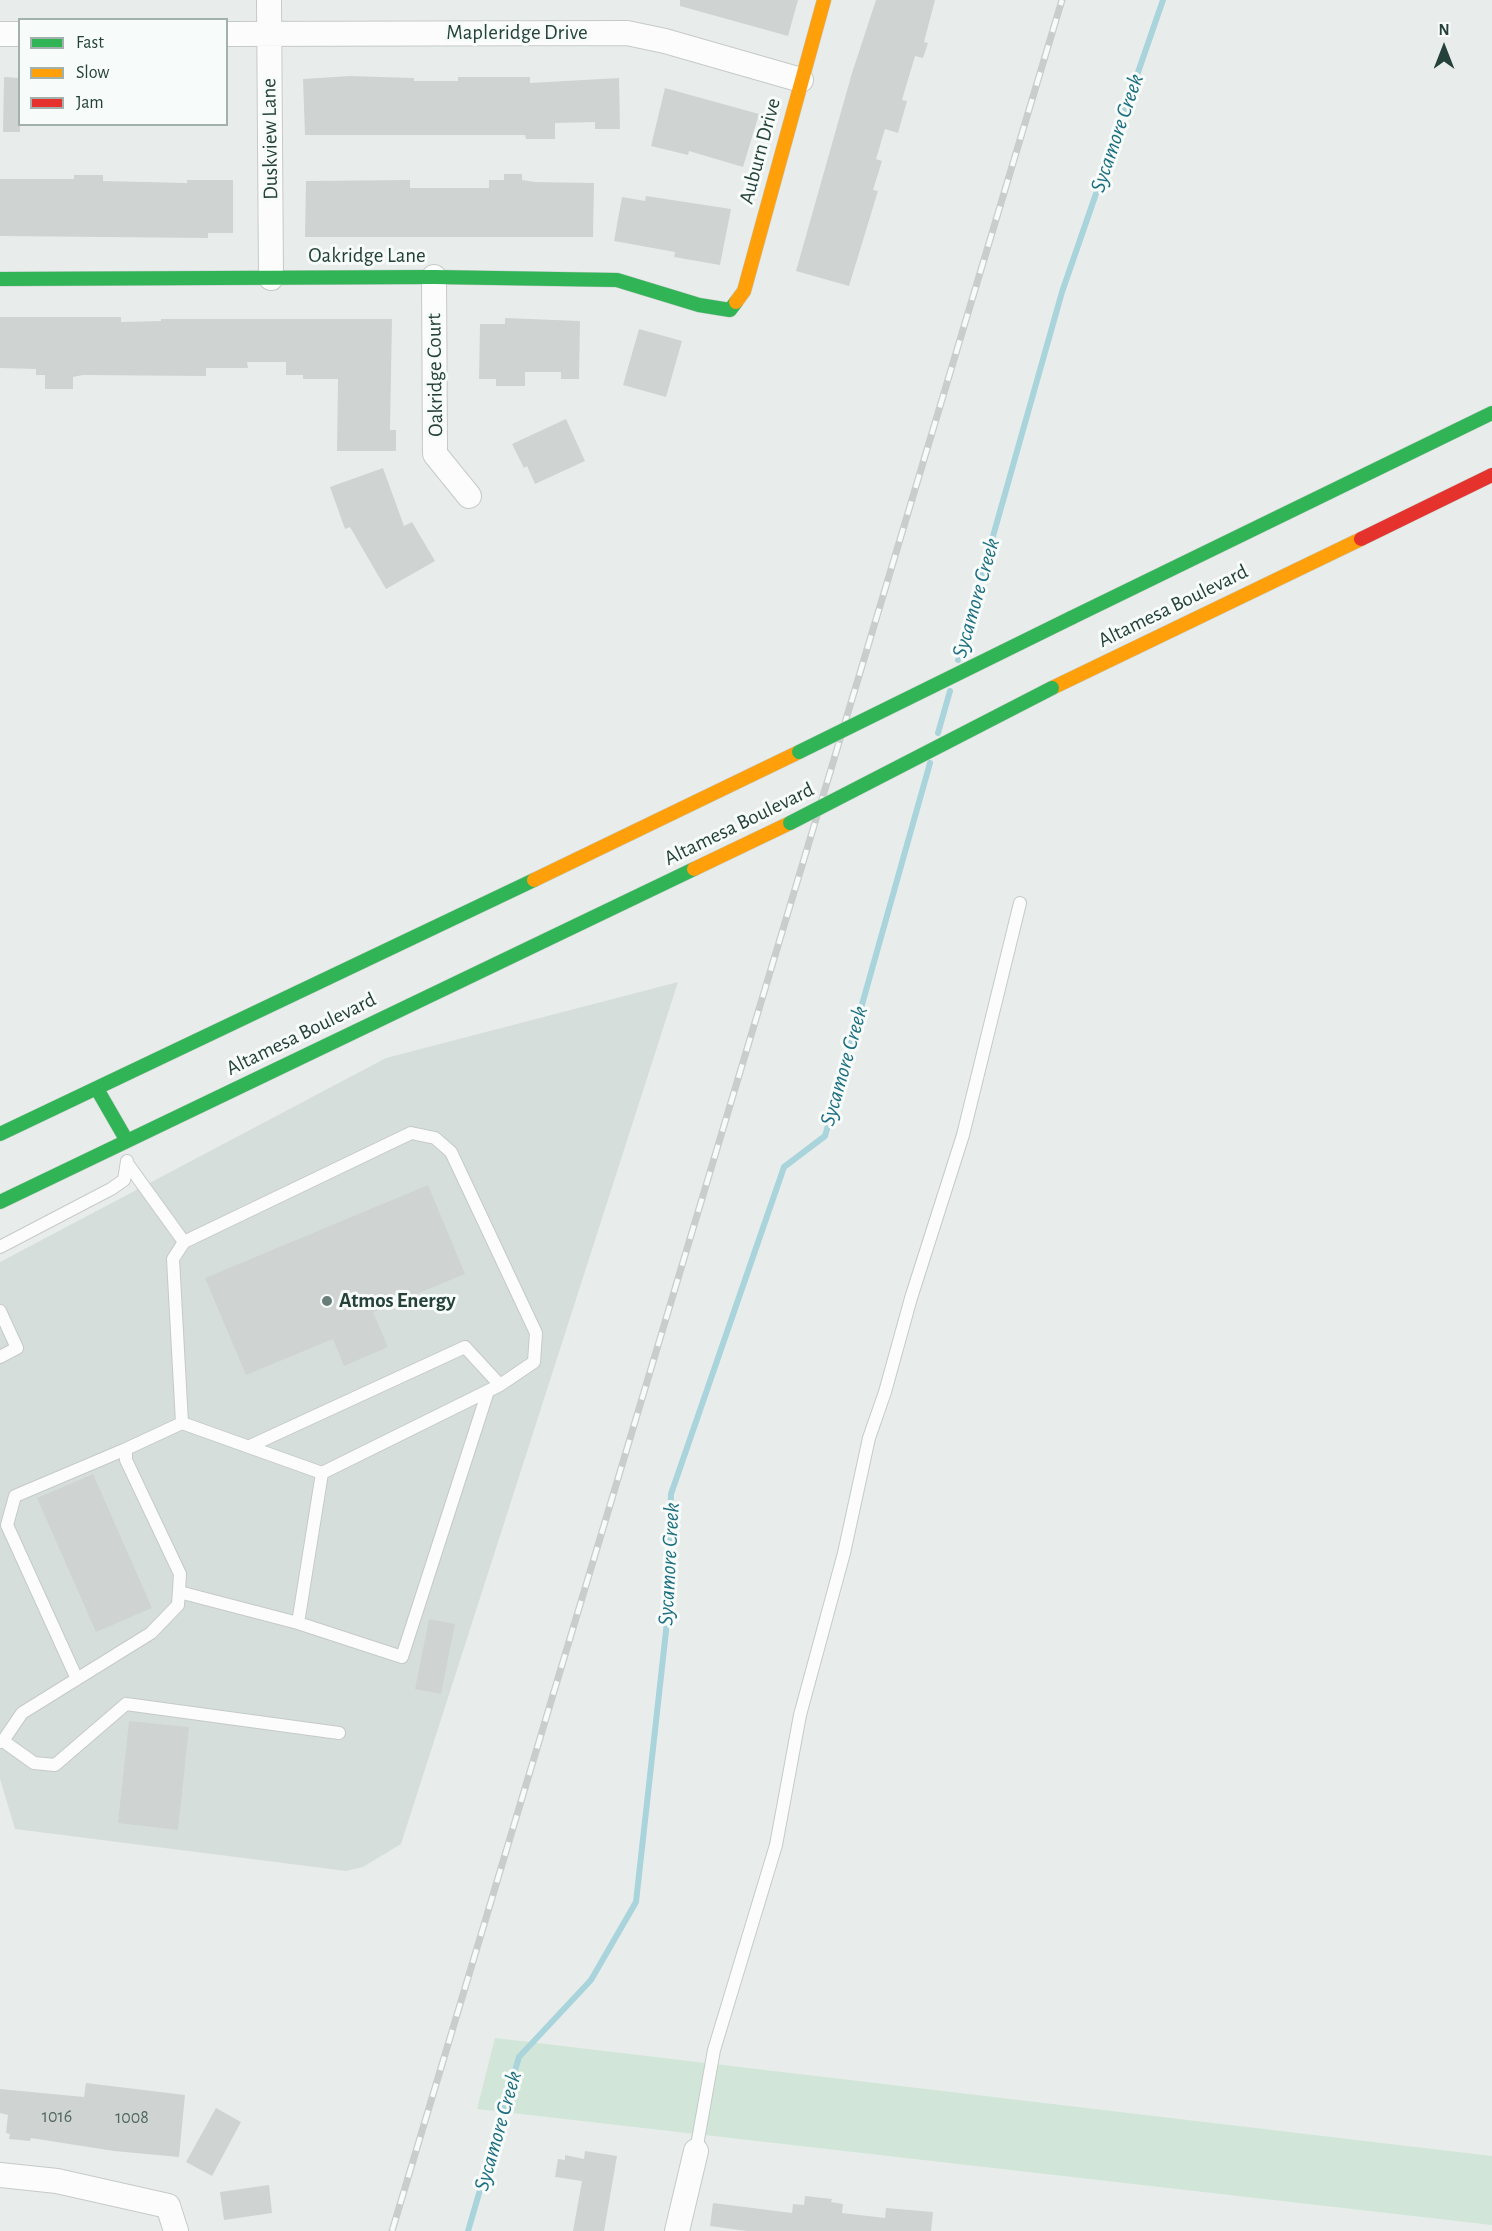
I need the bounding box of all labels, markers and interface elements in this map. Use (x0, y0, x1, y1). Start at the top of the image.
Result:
legend (18, 18, 228, 126)
north arrow (1414, 18, 1474, 78)
street label: Mapleridge Drive (446, 20, 588, 46)
text: N (1438, 22, 1450, 38)
text: Fast (76, 34, 104, 52)
text: Slow (76, 64, 109, 82)
water label: Sycamore Creek (1084, 70, 1150, 196)
street label: Duskview Lane (256, 78, 284, 200)
text: Jam (76, 94, 104, 112)
street label: Auburn Drive (734, 95, 786, 207)
street label: Oakridge Lane (308, 243, 426, 269)
street label: Oakridge Court (421, 313, 449, 437)
water label: Sycamore Creek (946, 535, 1006, 661)
street label: Altamesa Boulevard (1094, 559, 1252, 653)
street label: Altamesa Boulevard (660, 777, 818, 871)
street label: Altamesa Boulevard (222, 987, 380, 1081)
water label: Sycamore Creek (814, 1003, 874, 1129)
place label: Atmos Energy (339, 1288, 456, 1314)
marker: Atmos Energy (320, 1294, 334, 1308)
water label: Sycamore Creek (653, 1502, 685, 1626)
water label: Sycamore Creek (468, 2068, 528, 2194)
house number: 1016 (42, 2106, 72, 2128)
house number: 1008 (115, 2107, 149, 2129)

